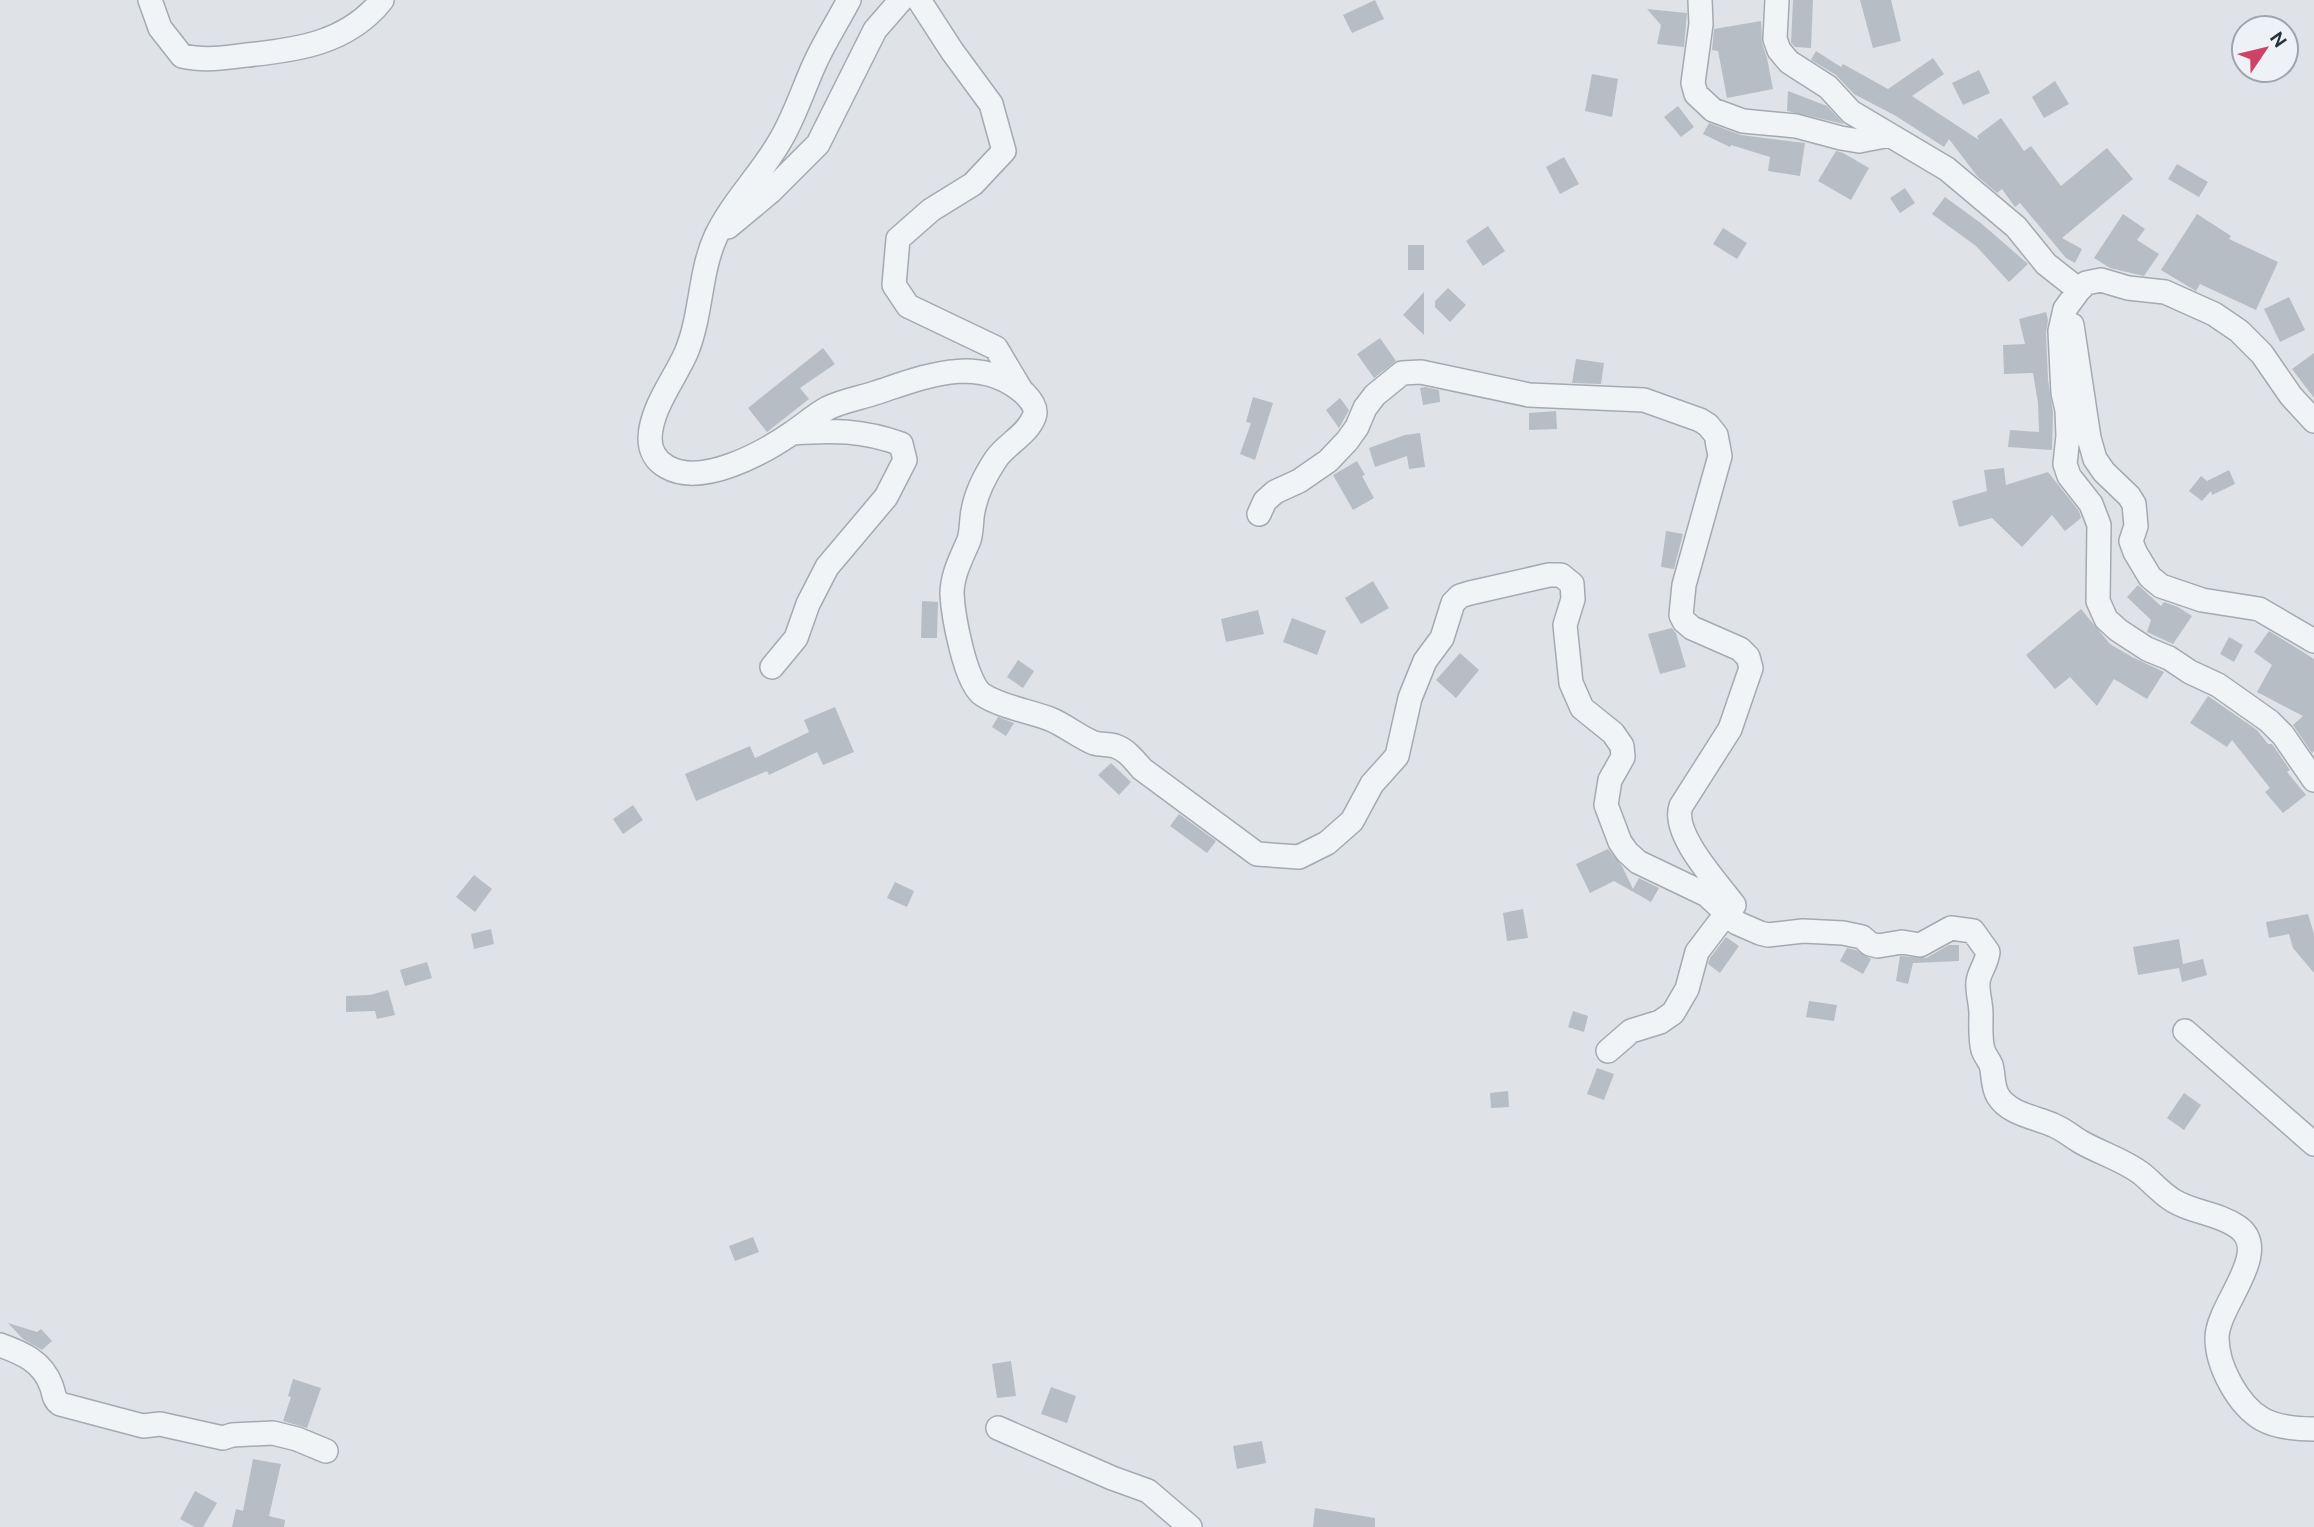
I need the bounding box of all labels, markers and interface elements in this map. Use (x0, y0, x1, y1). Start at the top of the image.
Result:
north arrow (2230, 14, 2300, 84)
text: N (2266, 27, 2292, 51)

